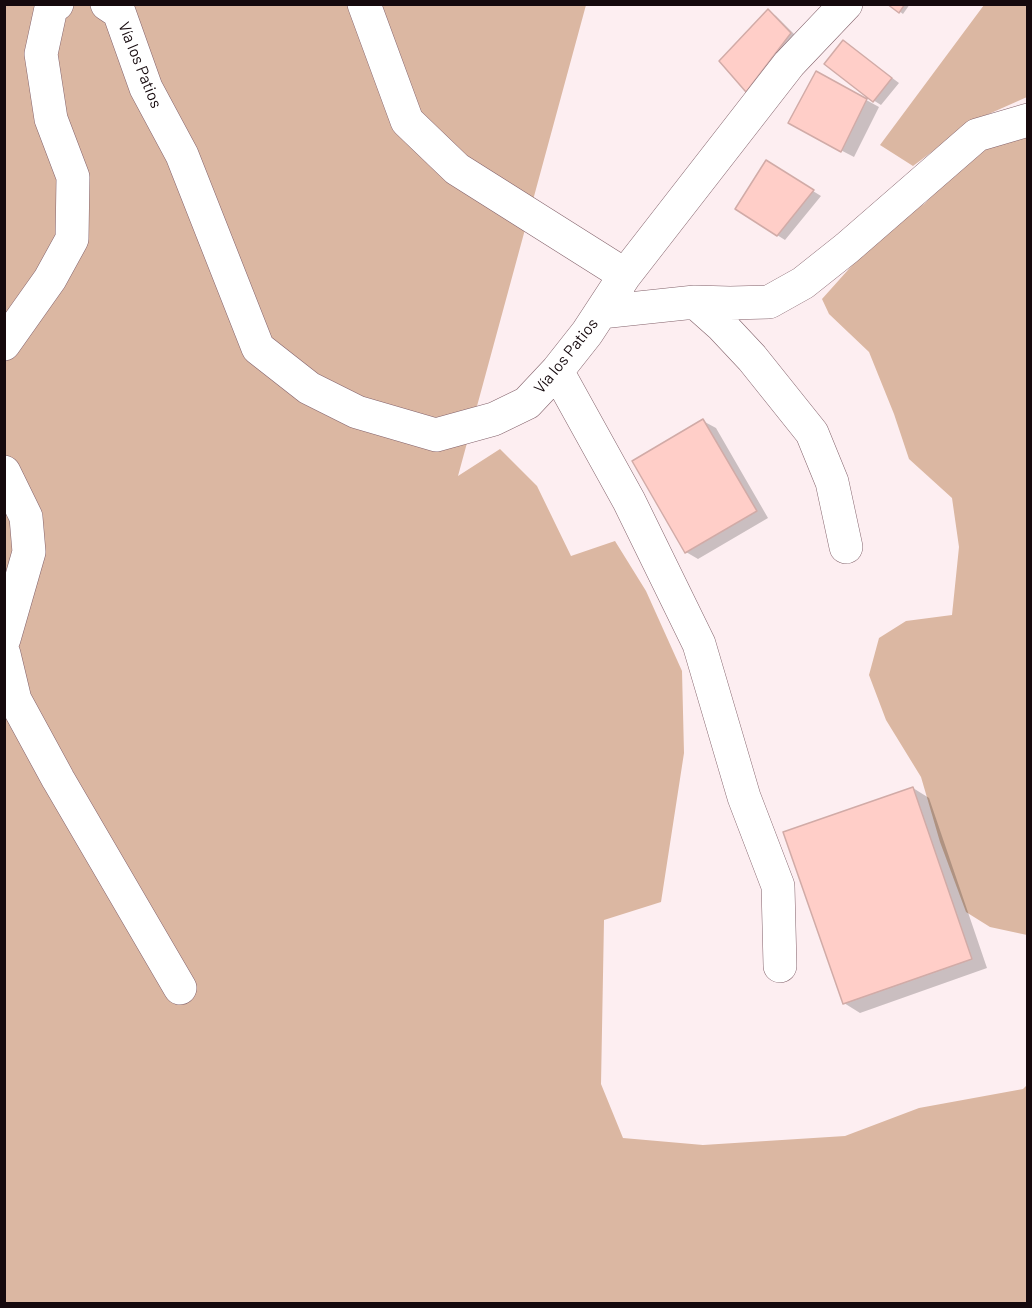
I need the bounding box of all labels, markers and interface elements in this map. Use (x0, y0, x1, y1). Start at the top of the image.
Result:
street label: Vía los Patios (114, 19, 166, 111)
street label: Vía los Patios (530, 314, 602, 398)

